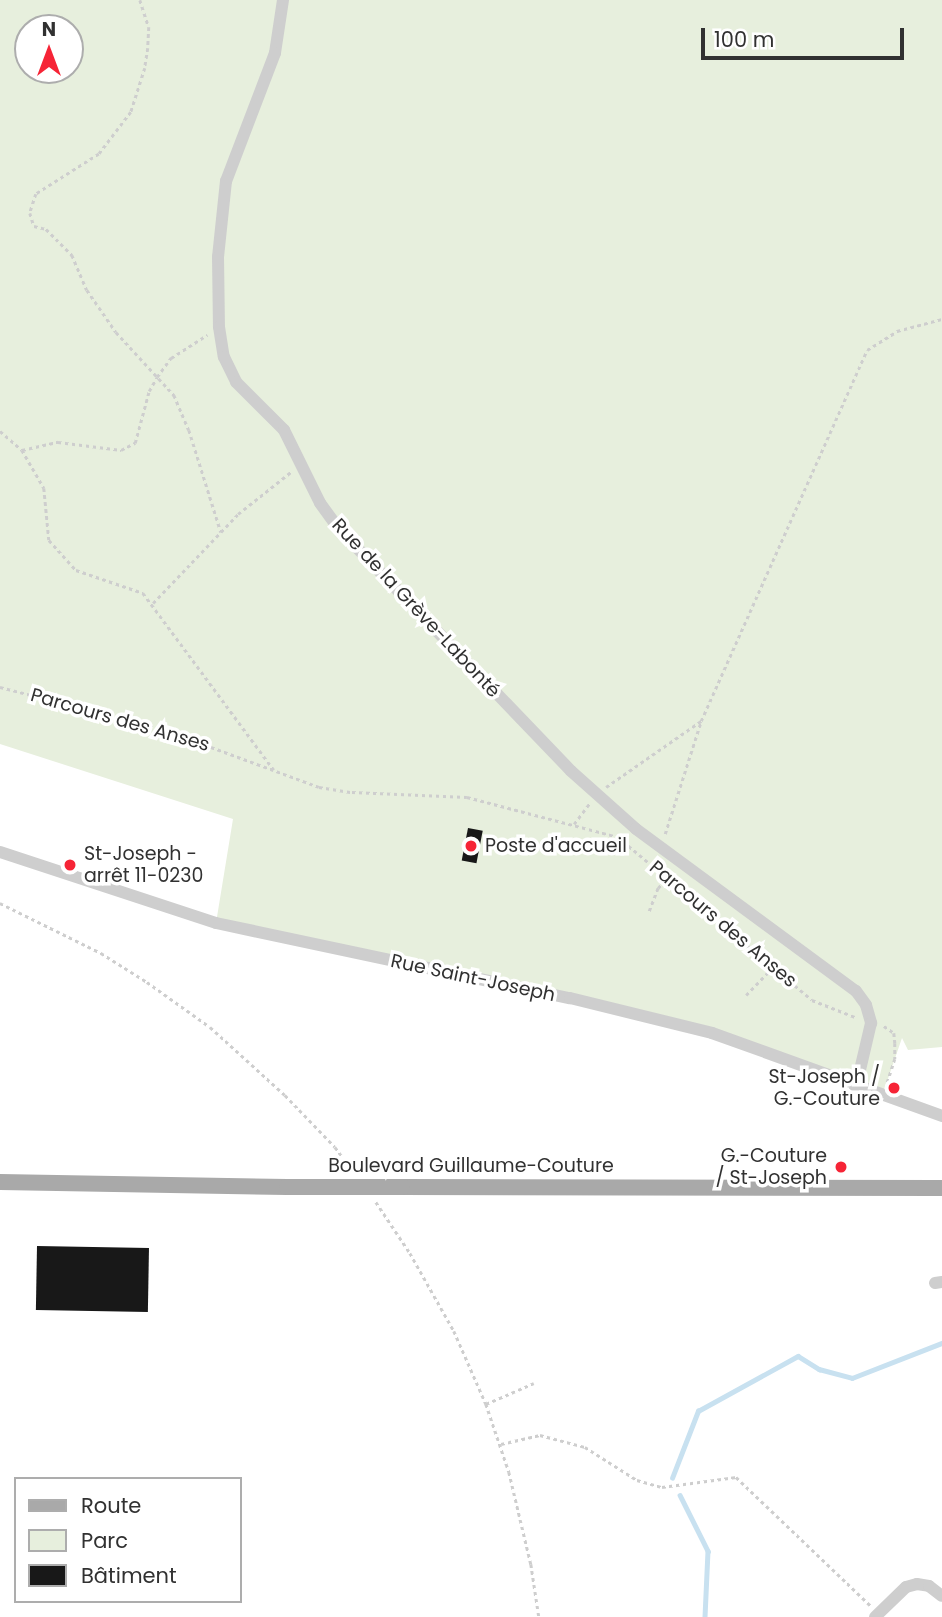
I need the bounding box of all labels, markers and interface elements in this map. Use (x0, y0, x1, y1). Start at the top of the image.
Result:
north arrow (14, 14, 84, 84)
scale bar (704, 14, 907, 58)
text: N (42, 16, 56, 43)
text: 100 m (714, 25, 774, 54)
street label: Rue de la Grève-Labonté (327, 514, 505, 702)
street label: Parcours des Anses (28, 684, 212, 756)
place label: Poste d'accueil (485, 835, 627, 857)
marker: Poste d'accueil (463, 838, 479, 854)
place label: St-Joseph - arrêt 11-0230 (84, 843, 203, 887)
street label: Parcours des Anses (645, 856, 801, 992)
marker: St-Joseph - arrêt 11-0230 (62, 857, 78, 873)
street label: Rue Saint-Joseph (389, 949, 557, 1007)
place label: St-Joseph / G.-Couture (768, 1066, 880, 1110)
marker: St-Joseph / G.-Couture (886, 1080, 902, 1096)
place label: G.-Couture / St-Joseph (715, 1145, 827, 1189)
street label: Boulevard Guillaume-Couture (328, 1155, 614, 1177)
marker: G.-Couture / St-Joseph (833, 1159, 849, 1175)
legend (14, 1477, 242, 1603)
text: Route (81, 1491, 141, 1520)
text: Parc (81, 1526, 128, 1555)
text: Bâtiment (81, 1561, 177, 1590)

